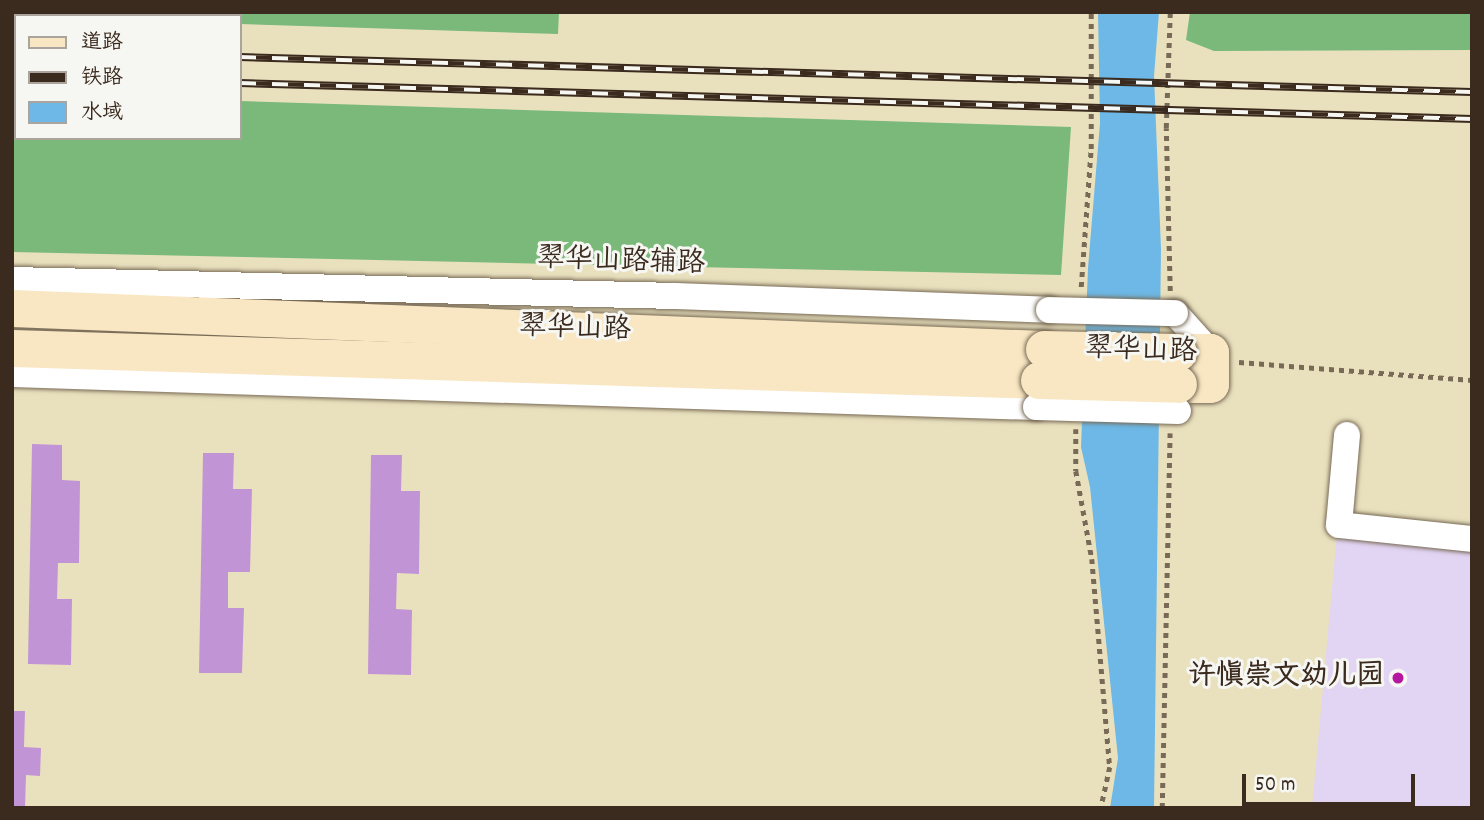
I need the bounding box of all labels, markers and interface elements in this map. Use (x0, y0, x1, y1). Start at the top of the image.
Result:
legend (14, 14, 242, 140)
text: 道路 (81, 29, 123, 59)
text: 铁路 (81, 64, 123, 94)
text: 水域 (81, 99, 123, 129)
street label: 翠华山路辅路 (536, 243, 706, 283)
street label: 翠华山路 (518, 311, 632, 349)
street label: 翠华山路 (1084, 333, 1198, 371)
place label: 许慎崇文幼儿园 (1188, 661, 1384, 695)
marker: 许慎崇文幼儿园 (1390, 670, 1406, 686)
scale bar (1246, 760, 1419, 804)
text: 50 m (1255, 771, 1295, 801)

